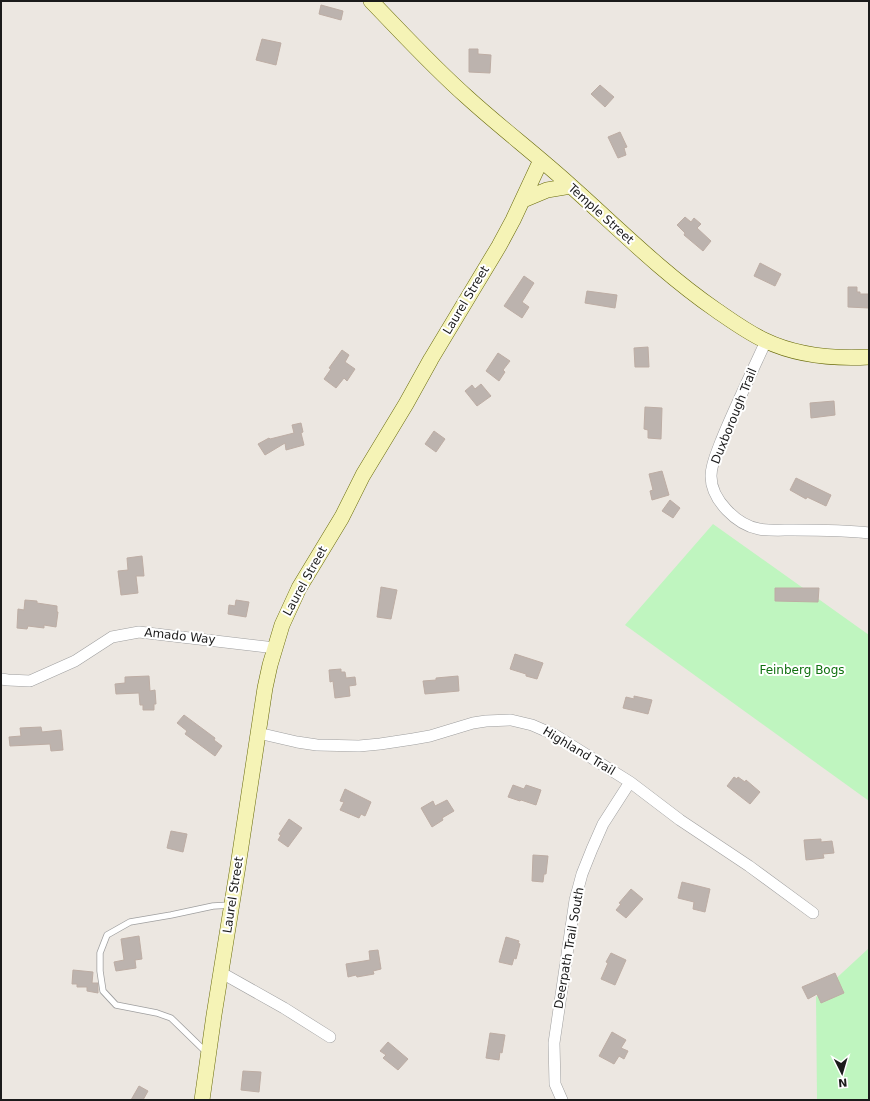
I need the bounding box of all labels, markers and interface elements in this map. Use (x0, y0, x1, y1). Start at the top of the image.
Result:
street label: Temple Street (565, 180, 637, 247)
street label: Laurel Street (440, 263, 492, 337)
street label: Duxborough Trail (708, 366, 760, 466)
street label: Laurel Street (280, 544, 330, 618)
street label: Amado Way (144, 625, 216, 647)
park label: Feinberg Bogs (759, 663, 845, 677)
street label: Highland Trail (540, 724, 618, 778)
street label: Laurel Street (220, 855, 246, 934)
street label: Deerpath Trail South (551, 886, 587, 1010)
north arrow (822, 1053, 862, 1093)
text: N (838, 1076, 848, 1089)

